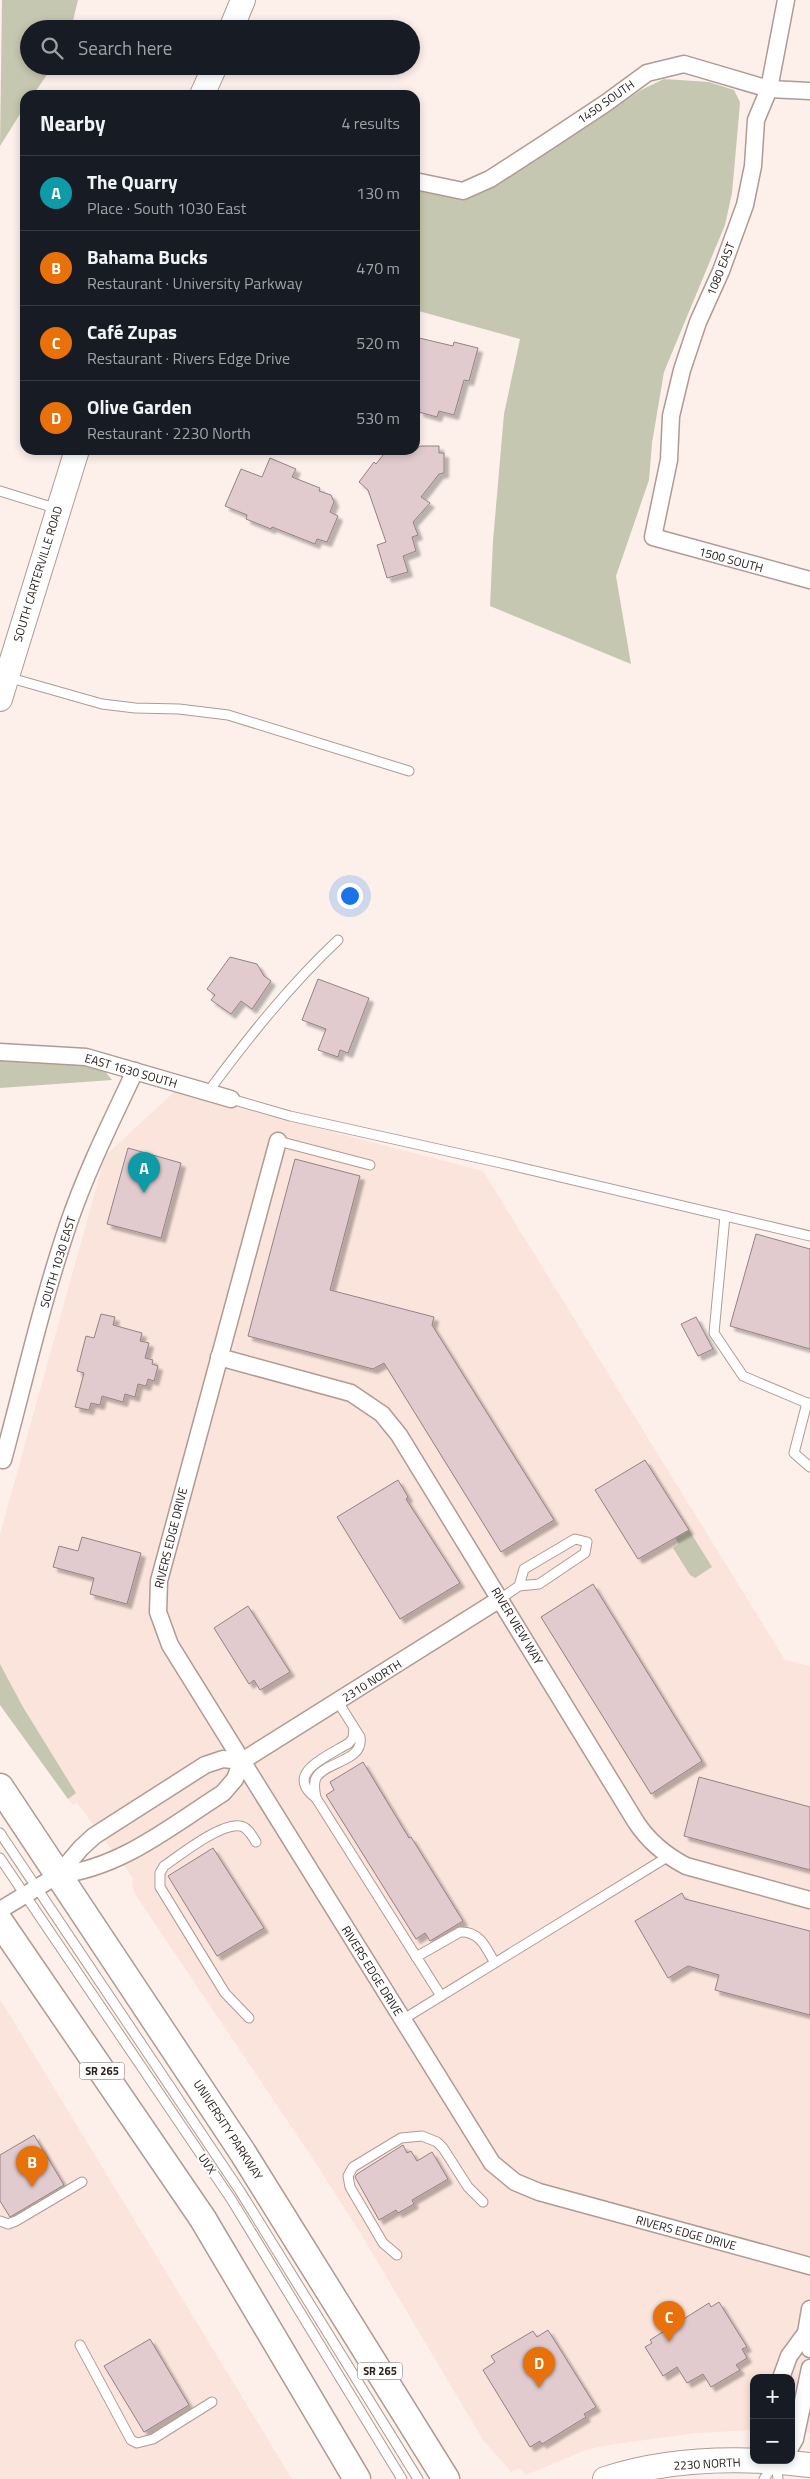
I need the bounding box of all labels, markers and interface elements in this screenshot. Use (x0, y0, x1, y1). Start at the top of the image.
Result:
search box (20, 20, 420, 75)
text: Search here (78, 33, 172, 62)
icon: search (38, 34, 66, 62)
street label: 1450 SOUTH (573, 75, 638, 128)
text: Nearby (40, 107, 105, 139)
text: 4 results (341, 111, 400, 135)
text: The Quarry (87, 167, 178, 196)
text: A (51, 181, 61, 205)
text: 130 m (356, 181, 400, 205)
text: Place · South 1030 East (87, 196, 246, 220)
street label: 1080 EAST (701, 239, 740, 298)
text: Bahama Bucks (87, 242, 208, 271)
text: B (51, 256, 61, 280)
text: 470 m (356, 256, 400, 280)
text: Restaurant · University Parkway (87, 271, 302, 295)
text: Café Zupas (87, 317, 177, 346)
text: C (52, 331, 60, 355)
text: 520 m (356, 331, 400, 355)
text: Restaurant · Rivers Edge Drive (87, 346, 290, 370)
text: Olive Garden (87, 392, 192, 421)
text: D (51, 406, 61, 430)
text: 530 m (356, 406, 400, 430)
text: Restaurant · 2230 North (87, 421, 251, 445)
street label: SOUTH CARTERVILLE ROAD (8, 503, 67, 644)
street label: 1500 SOUTH (697, 542, 766, 577)
your location (337, 883, 363, 909)
street label: EAST 1630 SOUTH (83, 1048, 180, 1093)
pin: A (128, 1152, 160, 1193)
street label: SOUTH 1030 EAST (35, 1213, 81, 1310)
street label: RIVERS EDGE DRIVE (149, 1485, 192, 1590)
street label: RIVER VIEW WAY (487, 1583, 548, 1668)
street label: 2310 NORTH (338, 1655, 405, 1706)
street label: RIVERS EDGE DRIVE (337, 1922, 408, 2020)
road number: SR 265 (80, 2062, 124, 2080)
street label: UNIVERSITY PARKWAY (189, 2076, 268, 2184)
pin: B (16, 2146, 48, 2187)
street label: UVX (194, 2150, 221, 2178)
street label: RIVERS EDGE DRIVE (634, 2210, 739, 2255)
pin: C (653, 2301, 685, 2342)
pin: D (523, 2347, 555, 2388)
road number: SR 265 (358, 2362, 402, 2380)
map controls (750, 2374, 795, 2464)
button: + (750, 2374, 795, 2419)
button: − (750, 2419, 795, 2464)
street label: 2230 NORTH (673, 2452, 741, 2475)

